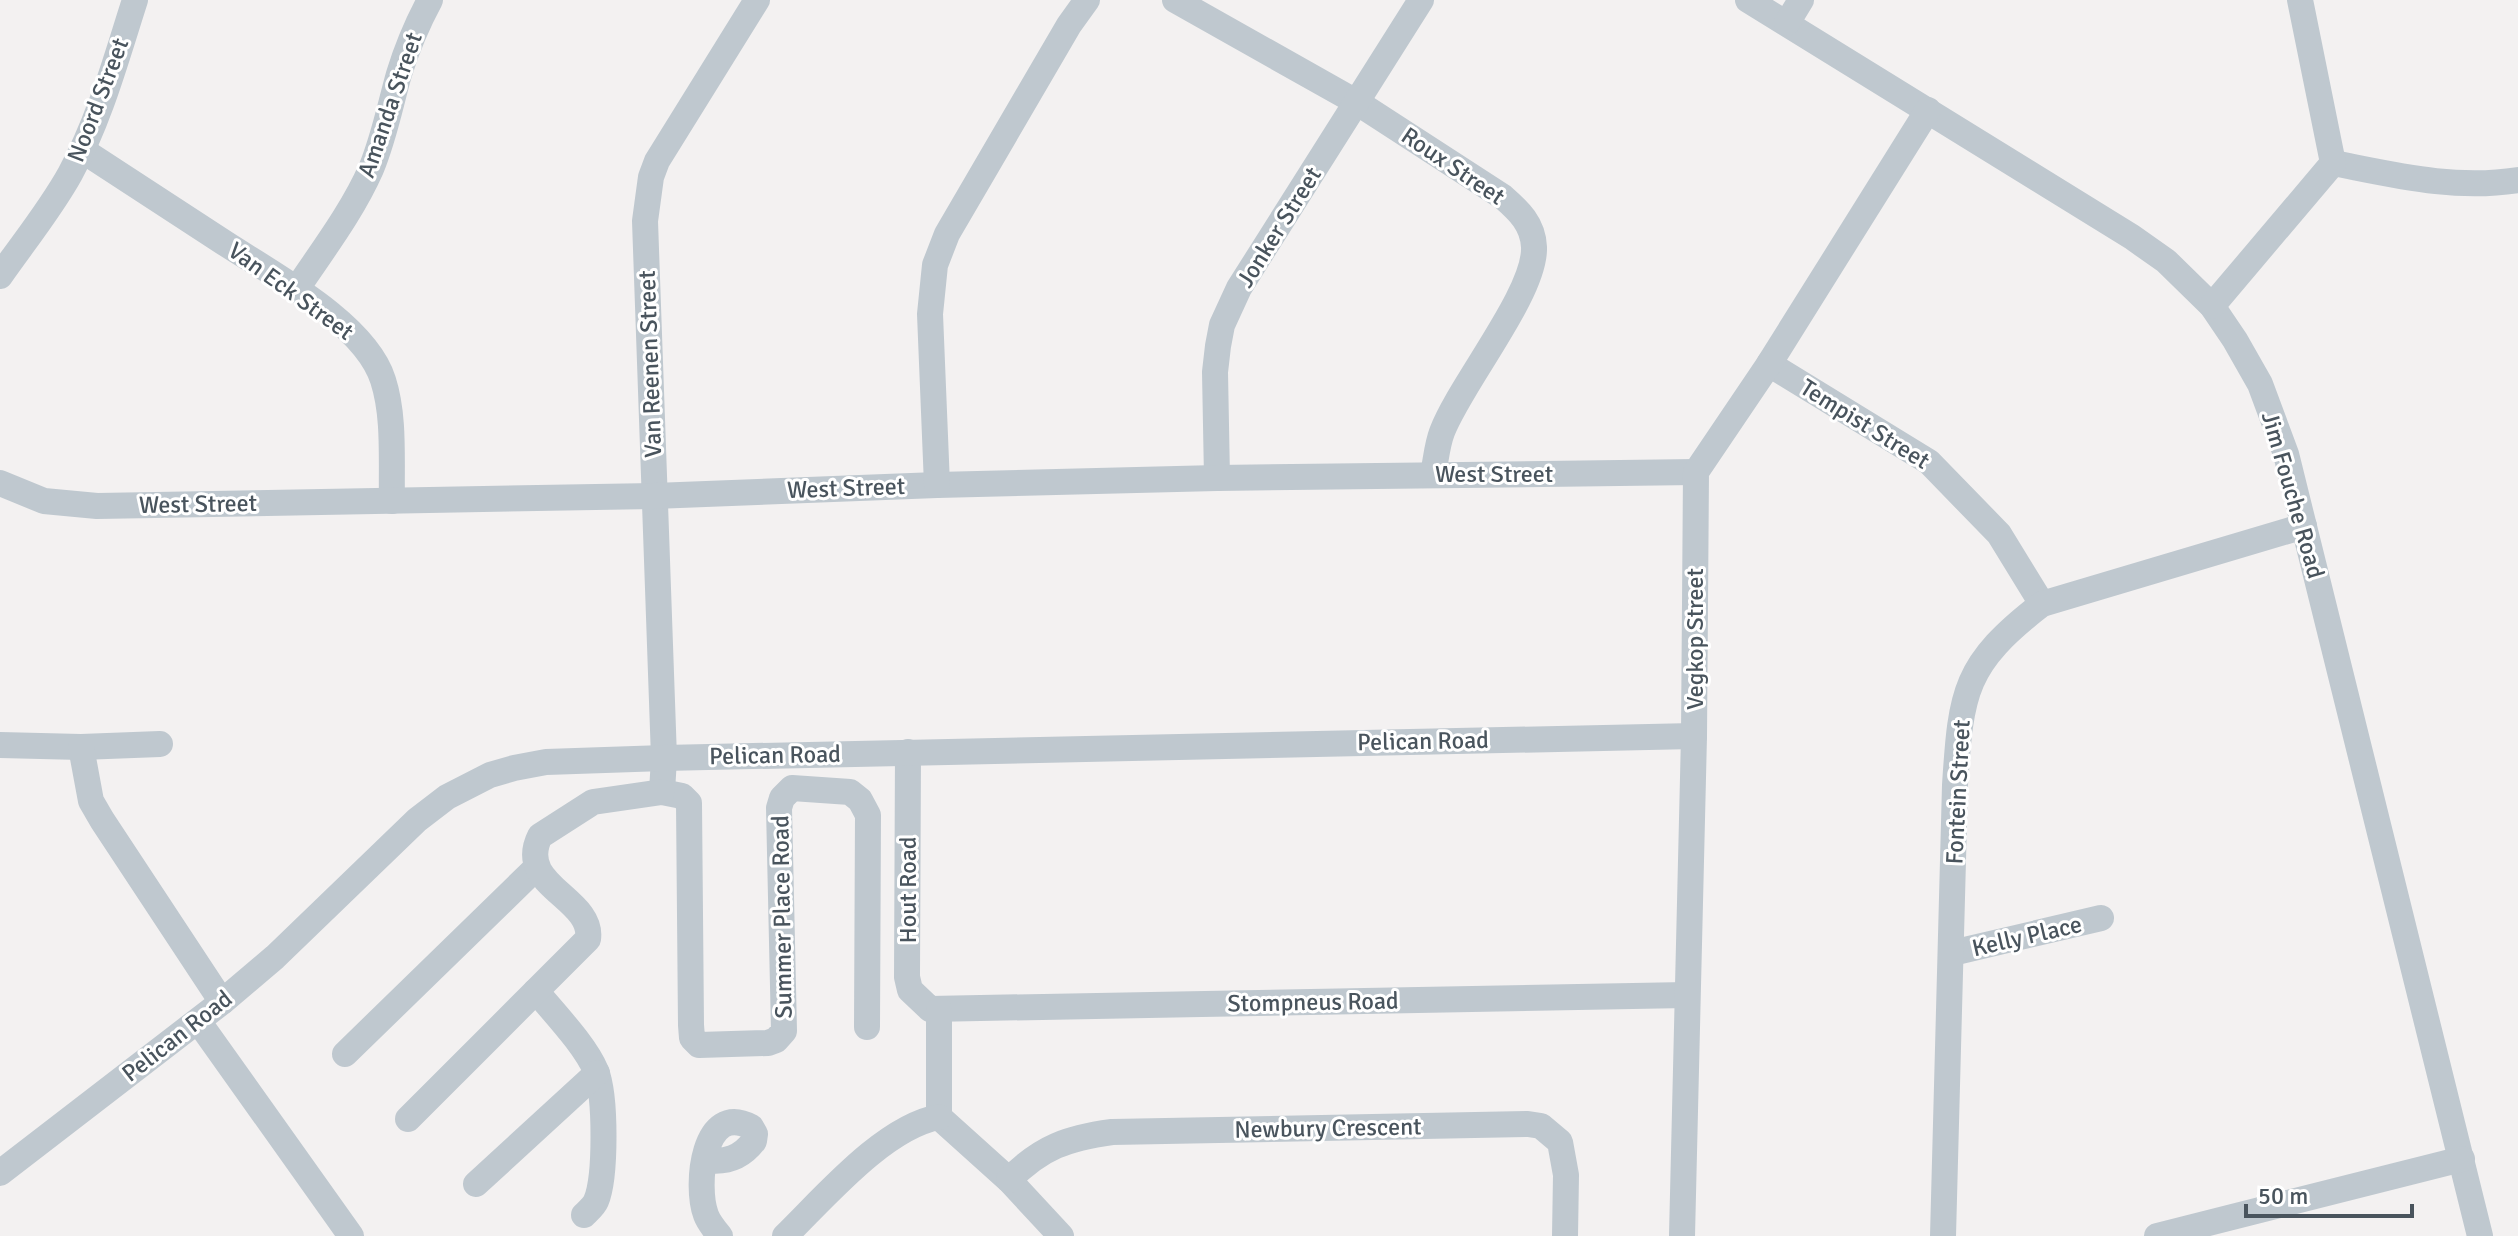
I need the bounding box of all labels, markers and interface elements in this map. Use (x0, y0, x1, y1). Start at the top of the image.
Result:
street label: Amanda Street (351, 28, 429, 182)
street label: Noord Street (61, 34, 135, 166)
street label: Roux Street (1395, 120, 1511, 212)
street label: Jonker Street (1230, 161, 1328, 293)
street label: Van Eck Street (222, 235, 360, 347)
street label: Van Reenen Street (632, 270, 668, 458)
street label: Tempist Street (1795, 372, 1935, 476)
street label: Jim Fouche Road (2255, 408, 2331, 582)
street label: West Street (1435, 459, 1553, 489)
street label: West Street (786, 471, 906, 505)
street label: West Street (139, 488, 257, 520)
street label: Vegkop Street (1680, 568, 1710, 710)
street label: Fontein Street (1939, 719, 1977, 865)
street label: Pelican Road (1357, 725, 1489, 757)
street label: Pelican Road (709, 739, 841, 771)
street label: Summer Place Road (765, 815, 799, 1019)
street label: Hout Road (893, 837, 923, 943)
street label: Kelly Place (1969, 909, 2085, 963)
street label: Pelican Road (116, 984, 238, 1088)
street label: Stompneus Road (1227, 986, 1399, 1018)
street label: Newbury Crescent (1234, 1111, 1422, 1145)
scale bar (2246, 1168, 2412, 1218)
text: 50 m (2258, 1181, 2308, 1211)

